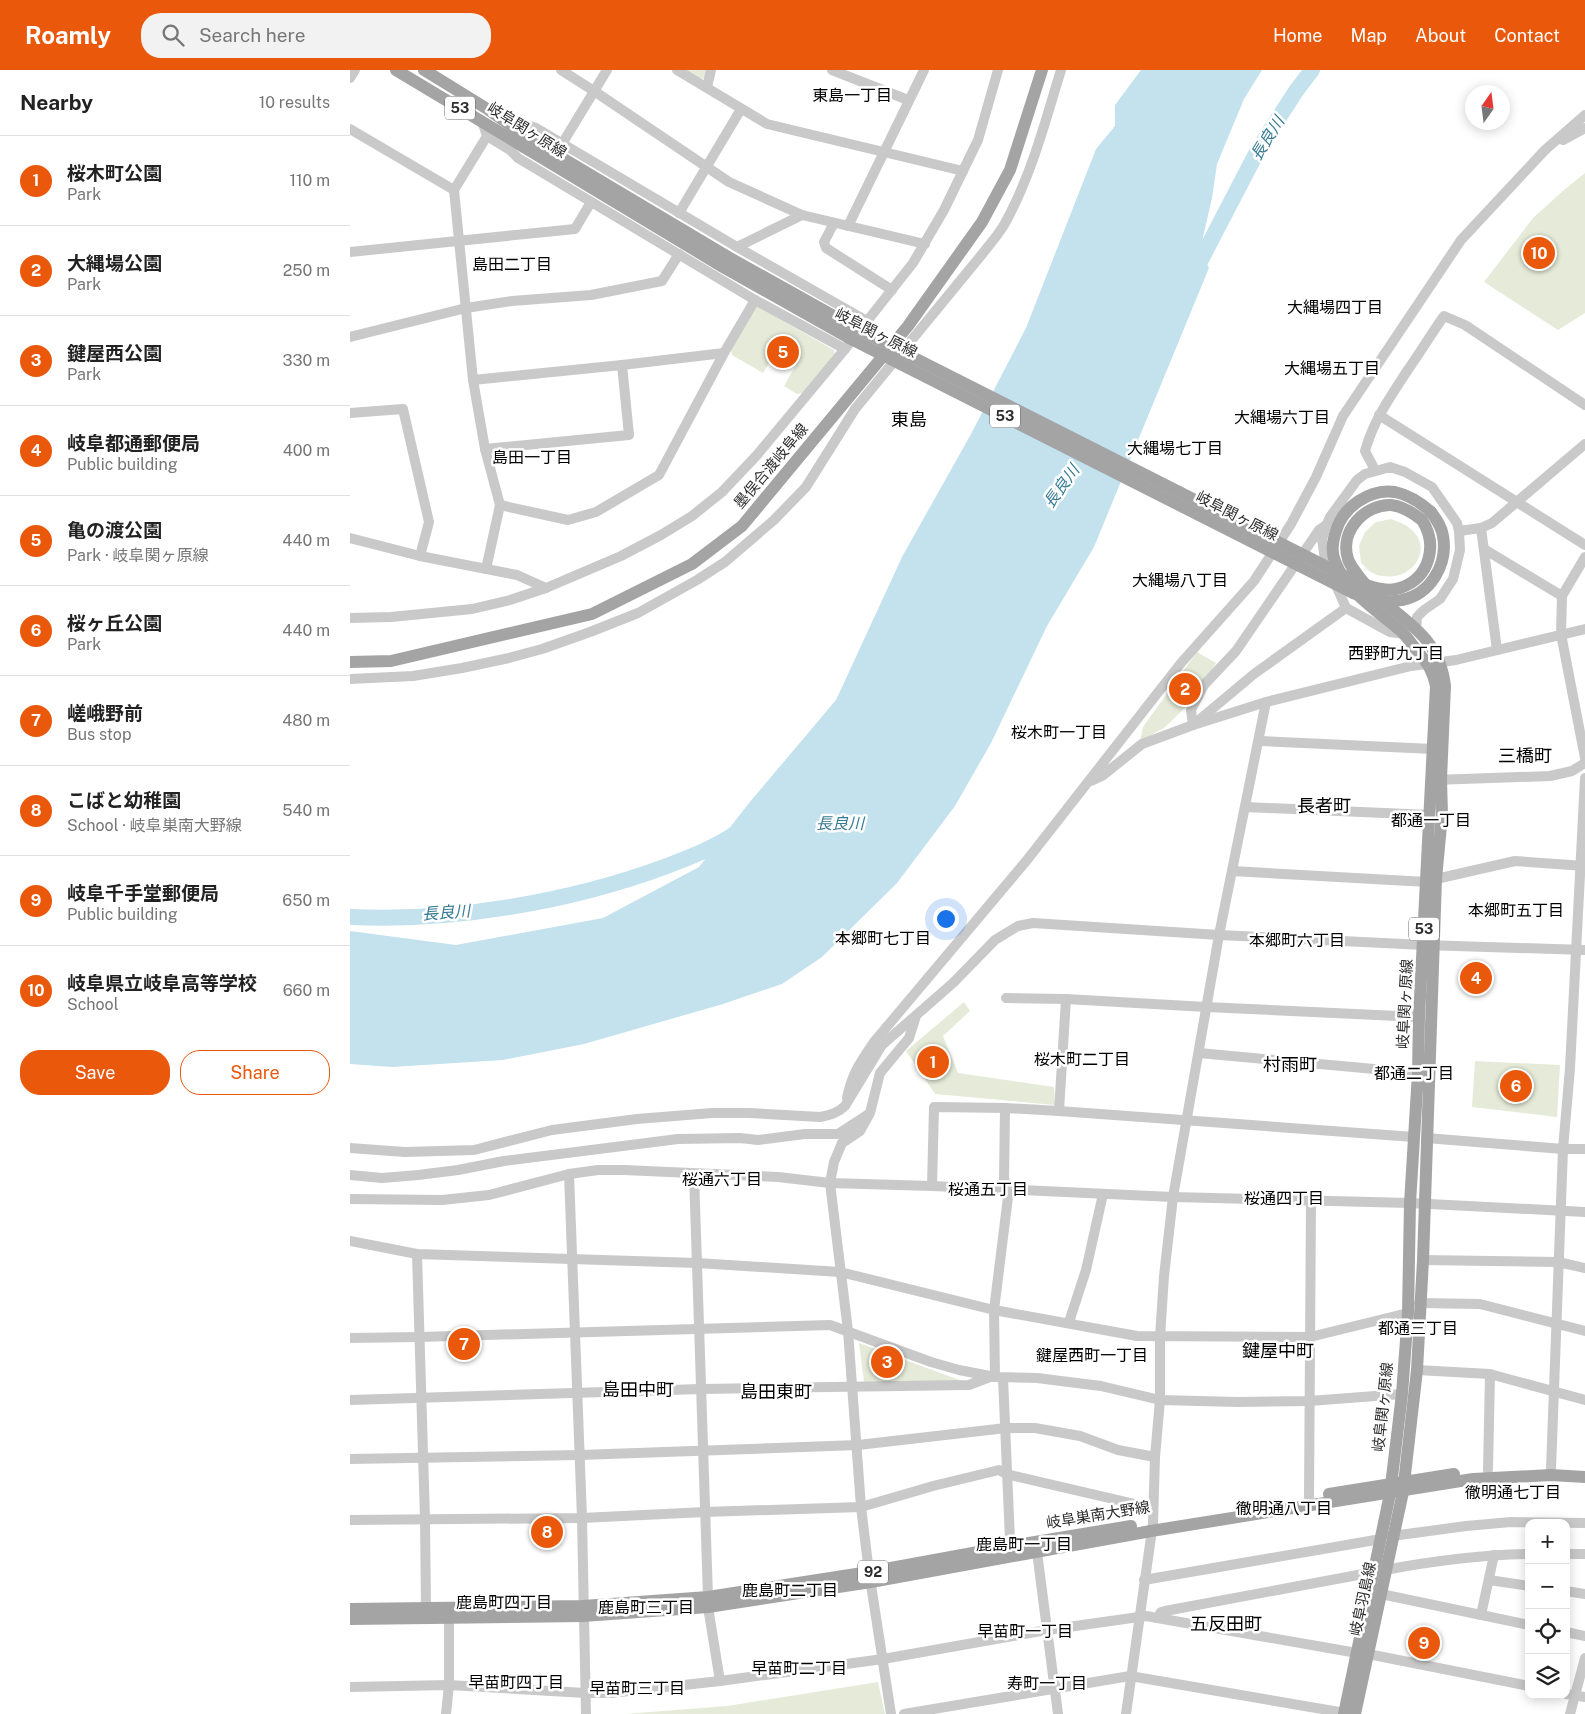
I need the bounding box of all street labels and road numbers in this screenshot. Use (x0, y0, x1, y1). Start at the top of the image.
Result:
road number: 53 (445, 96, 475, 119)
street label: 岐阜関ヶ原線 (485, 99, 570, 161)
street label: 岐阜関ヶ原線 (832, 305, 920, 361)
road number: 53 (990, 404, 1020, 428)
street label: 墨俣合渡岐阜線 (730, 420, 811, 511)
street label: 岐阜関ヶ原線 (1193, 488, 1281, 544)
road number: 53 (1409, 918, 1439, 941)
street label: 岐阜関ヶ原線 (1394, 959, 1415, 1049)
street label: 岐阜関ヶ原線 (1369, 1361, 1396, 1453)
street label: 岐阜巣南大野線 (1045, 1498, 1151, 1531)
road number: 92 (858, 1560, 888, 1584)
street label: 岐阜羽島線 (1346, 1560, 1379, 1637)

